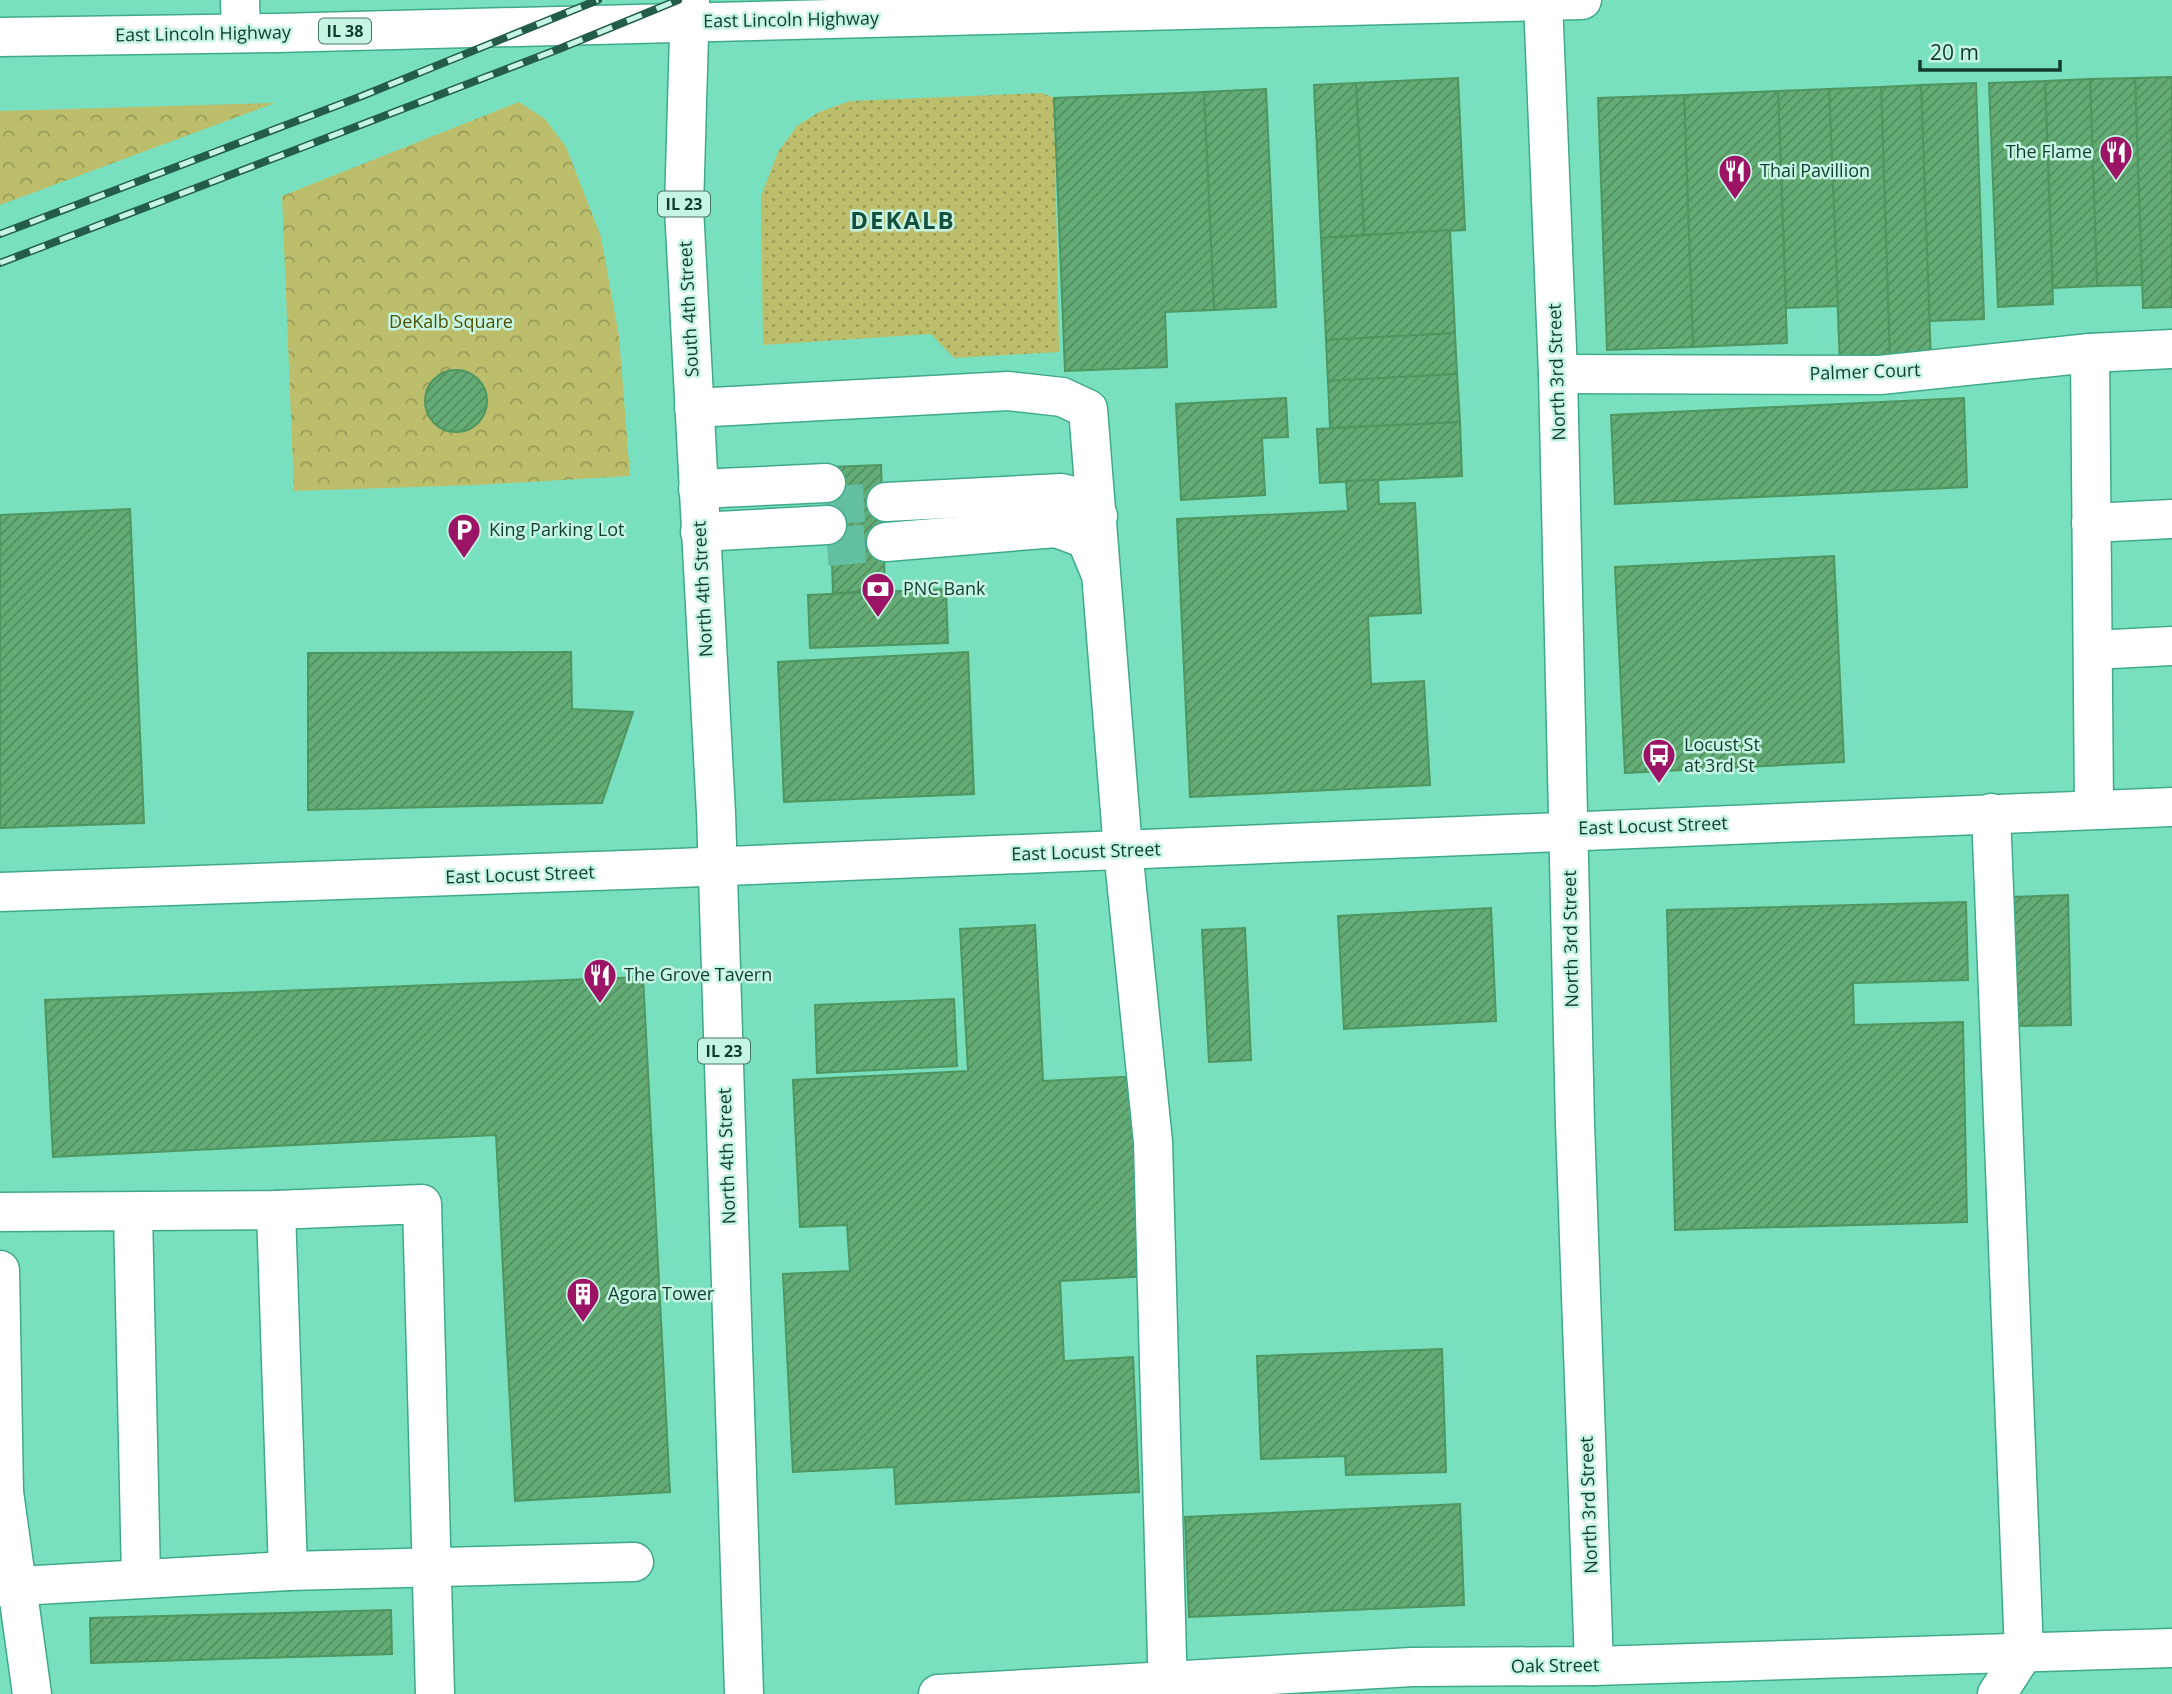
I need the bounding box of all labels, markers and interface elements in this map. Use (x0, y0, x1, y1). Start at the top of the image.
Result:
street label: East Lincoln Highway (703, 5, 880, 33)
street label: East Lincoln Highway (115, 19, 292, 47)
road number: IL 38 (319, 19, 371, 44)
scale bar (1920, 28, 2060, 72)
text: 20 m (1930, 38, 1979, 66)
restaurant icon: The Flame (2097, 133, 2135, 182)
place label: The Flame (2006, 139, 2092, 163)
restaurant icon: Thai Pavillion (1716, 152, 1754, 201)
place label: Thai Pavillion (1760, 158, 1870, 182)
road number: IL 23 (658, 192, 710, 216)
district label: DEKALB (850, 203, 956, 236)
street label: South 4th Street (672, 240, 704, 378)
street label: North 3rd Street (1542, 303, 1570, 441)
park label: DeKalb Square (389, 309, 513, 333)
street label: Palmer Court (1809, 357, 1921, 385)
parking icon: King Parking Lot (445, 511, 483, 560)
place label: King Parking Lot (489, 517, 624, 541)
street label: North 4th Street (686, 520, 718, 658)
bank icon: PNC Bank (859, 570, 897, 619)
place label: PNC Bank (903, 576, 986, 600)
place label: Locust St at 3rd St (1684, 732, 1760, 777)
bus stop icon: Locust St at 3rd St (1640, 736, 1678, 785)
street label: East Locust Street (1578, 810, 1728, 840)
street label: East Locust Street (1011, 836, 1161, 866)
street label: East Locust Street (445, 859, 595, 889)
street label: North 3rd Street (1557, 870, 1583, 1008)
restaurant icon: The Grove Tavern (581, 956, 619, 1005)
place label: The Grove Tavern (624, 962, 772, 986)
road number: IL 23 (698, 1038, 750, 1064)
street label: North 4th Street (712, 1087, 740, 1225)
building icon: Agora Tower (564, 1275, 602, 1324)
place label: Agora Tower (608, 1281, 715, 1305)
street label: North 3rd Street (1574, 1436, 1602, 1574)
street label: Oak Street (1511, 1652, 1599, 1678)

